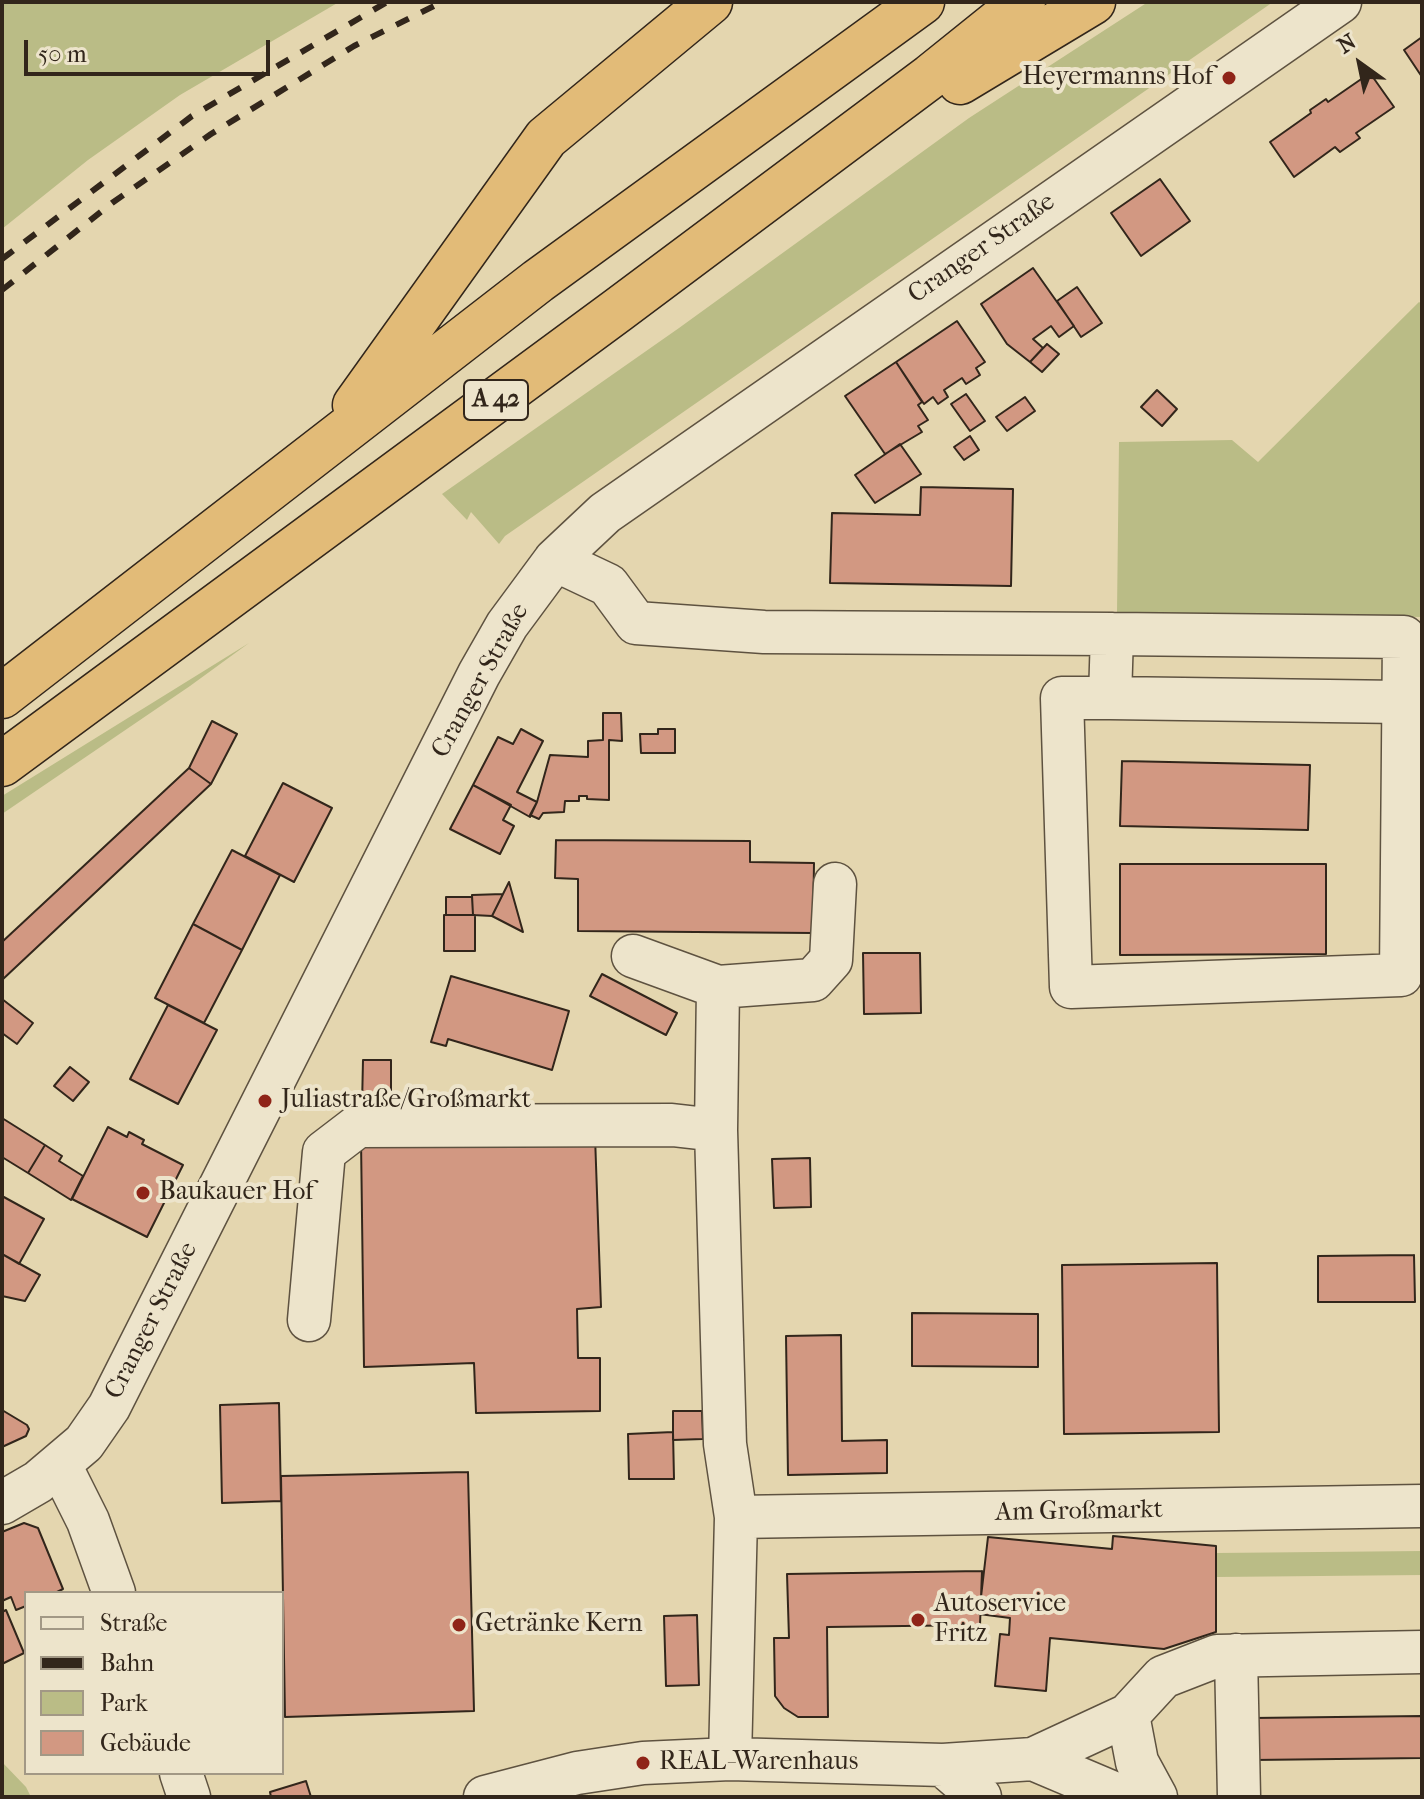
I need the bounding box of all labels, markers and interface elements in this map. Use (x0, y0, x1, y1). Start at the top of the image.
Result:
scale bar (28, 24, 274, 74)
north arrow (1320, 24, 1400, 104)
text: N (1333, 28, 1361, 59)
text: 50 m (38, 40, 87, 68)
place label: Heyermanns Hof (1022, 62, 1213, 94)
marker: Heyermanns Hof (1220, 69, 1238, 87)
street label: Cranger Straße (903, 187, 1061, 311)
road number: A 42 (464, 380, 528, 420)
street label: Cranger Straße (426, 598, 536, 764)
place label: Juliastraße/Großmarkt (281, 1085, 531, 1117)
marker: Juliastraße/Großmarkt (256, 1092, 274, 1110)
place label: Baukauer Hof (159, 1177, 314, 1209)
marker: Baukauer Hof (134, 1184, 152, 1202)
street label: Cranger Straße (99, 1237, 205, 1405)
street label: Am Großmarkt (995, 1495, 1163, 1529)
place label: Autoservice Fritz (934, 1589, 1066, 1650)
legend (24, 1591, 284, 1775)
text: Straße (100, 1609, 167, 1637)
place label: Getränke Kern (475, 1609, 643, 1641)
marker: Autoservice Fritz (909, 1611, 927, 1629)
marker: Getränke Kern (450, 1616, 468, 1634)
text: Bahn (100, 1649, 154, 1677)
text: Park (100, 1689, 148, 1717)
text: Gebäude (100, 1729, 191, 1757)
place label: REAL-Warenhaus (659, 1747, 858, 1779)
marker: REAL-Warenhaus (634, 1754, 652, 1772)

